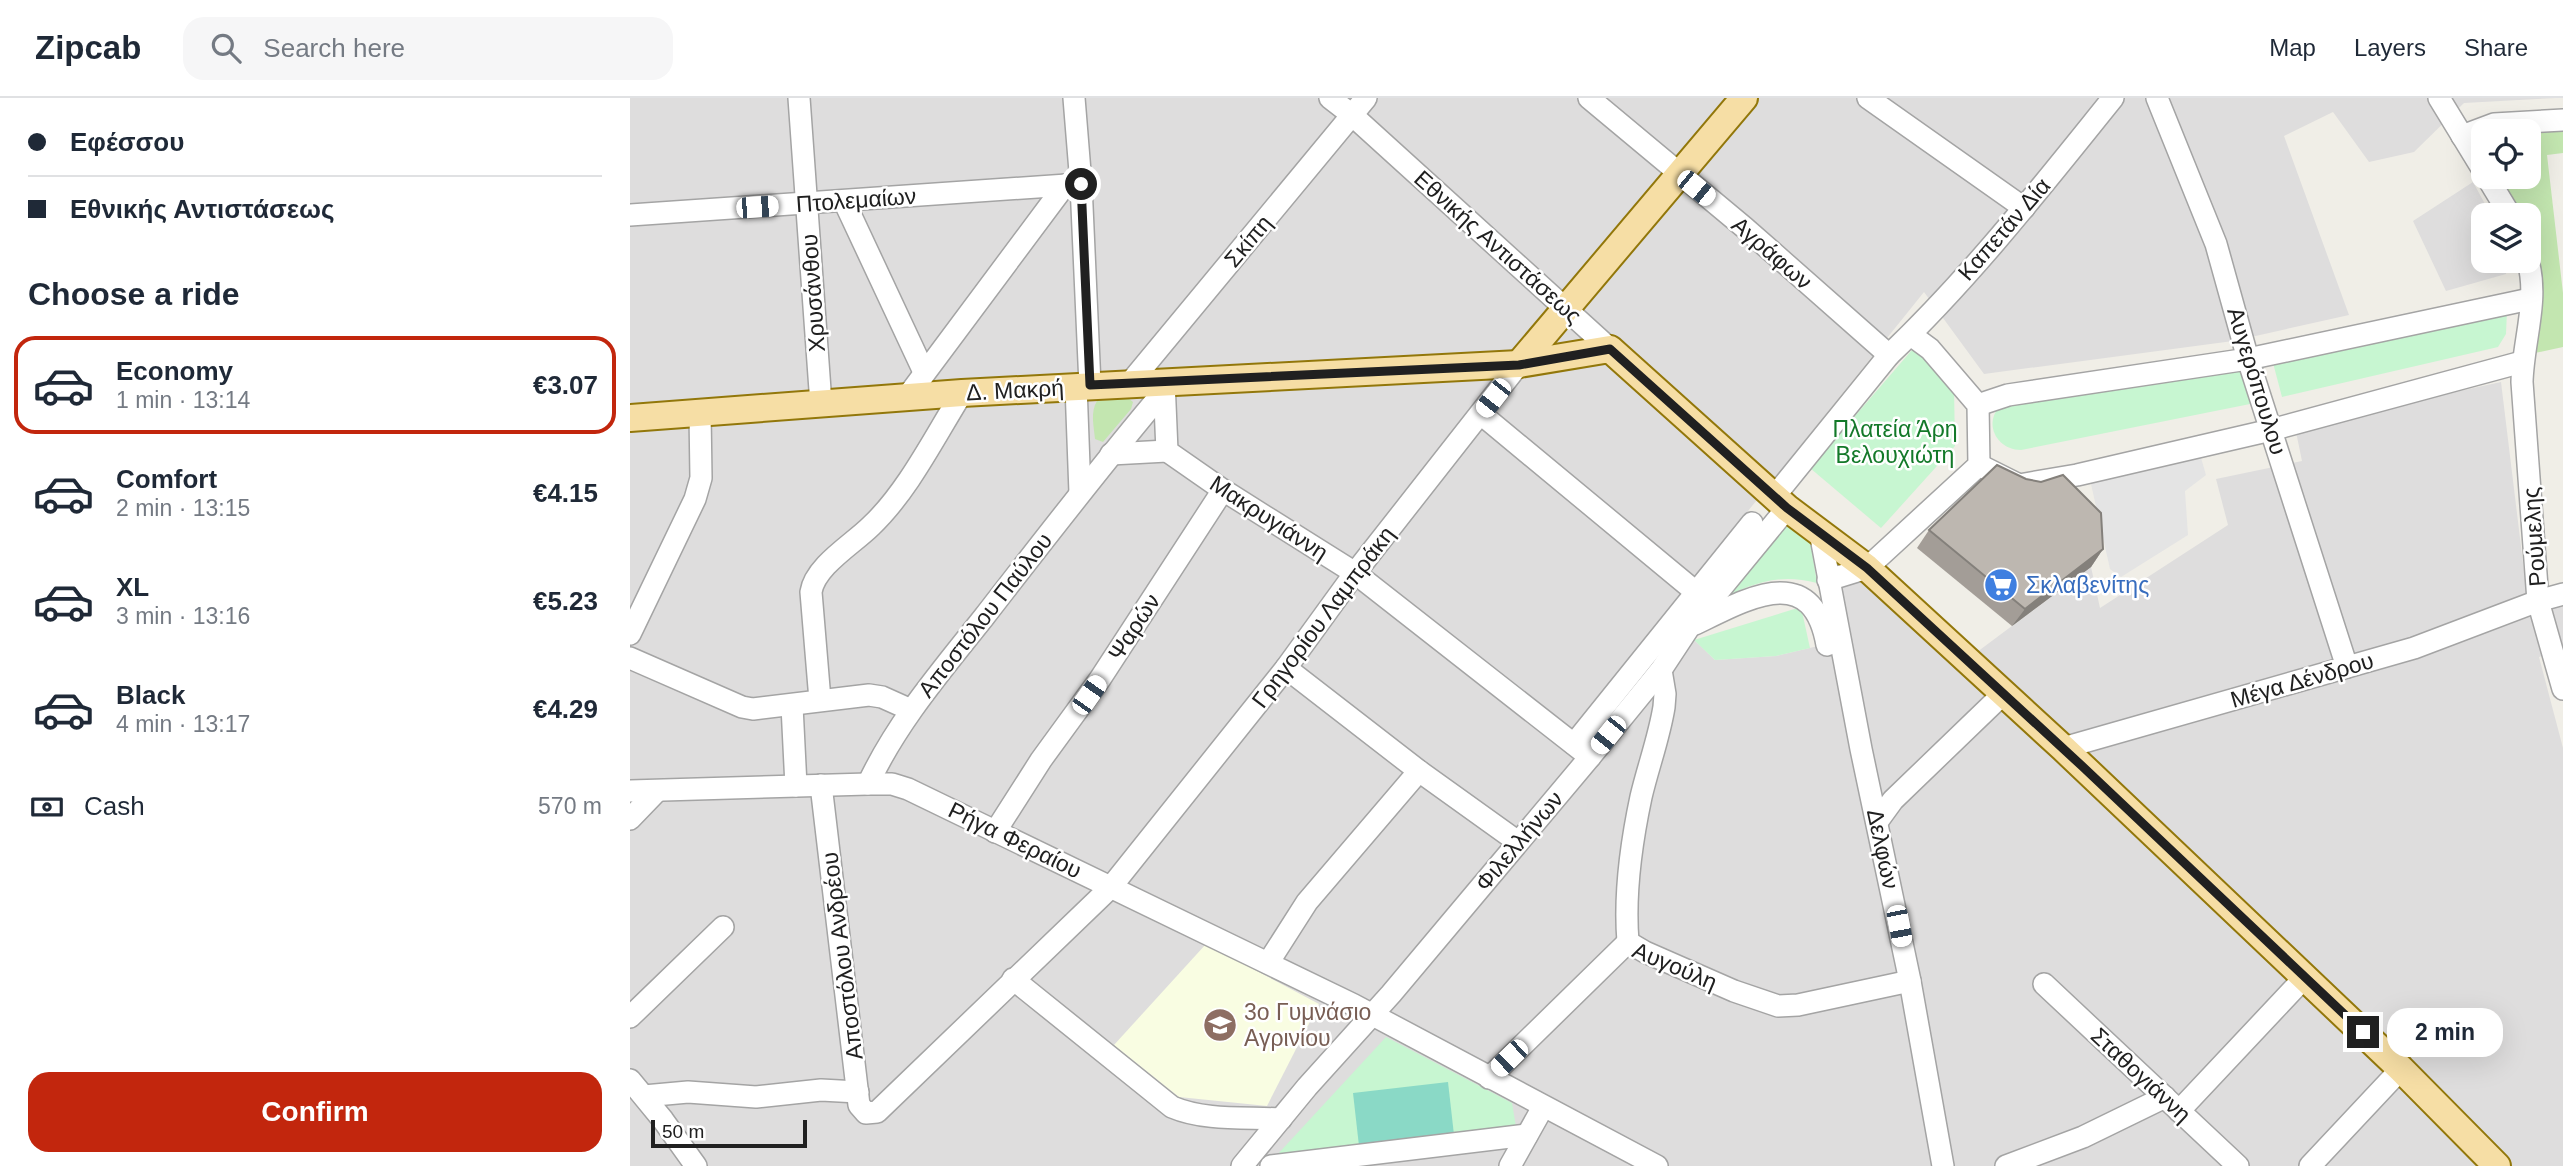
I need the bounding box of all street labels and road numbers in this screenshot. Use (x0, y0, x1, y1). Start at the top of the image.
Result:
street label: Εθνικής Αντιστάσεως (1409, 165, 1587, 329)
street label: Καπετάν Δία (1953, 173, 2055, 285)
street label: Πτολεμαίων (795, 183, 917, 217)
street label: Σκίπη (1219, 210, 1277, 272)
street label: Αγράφων (1727, 211, 1817, 295)
street label: Χρυσάνθου (796, 233, 830, 353)
street label: Αυγερόπουλου (2222, 304, 2292, 458)
street label: Δ. Μακρή (965, 374, 1065, 406)
street label: Μακρυγιάννη (1205, 470, 1333, 566)
street label: Ρούμελης (2518, 486, 2550, 588)
street label: Γρηγορίου Λαμπράκη (1246, 521, 1400, 713)
street label: Αποστόλου Παύλου (913, 528, 1057, 702)
street label: Ψαρών (1103, 589, 1165, 665)
street label: Μέγα Δένδρου (2227, 647, 2377, 713)
street label: Φιλελλήνων (1470, 786, 1568, 896)
street label: Ρήγα Φεραίου (944, 797, 1086, 883)
street label: Δελφών (1862, 807, 1904, 891)
street label: Αποστόλου Ανδρέου (816, 851, 868, 1061)
street label: Αυγούλη (1629, 937, 1721, 995)
street label: Σταθογιάννη (2086, 1022, 2196, 1128)

